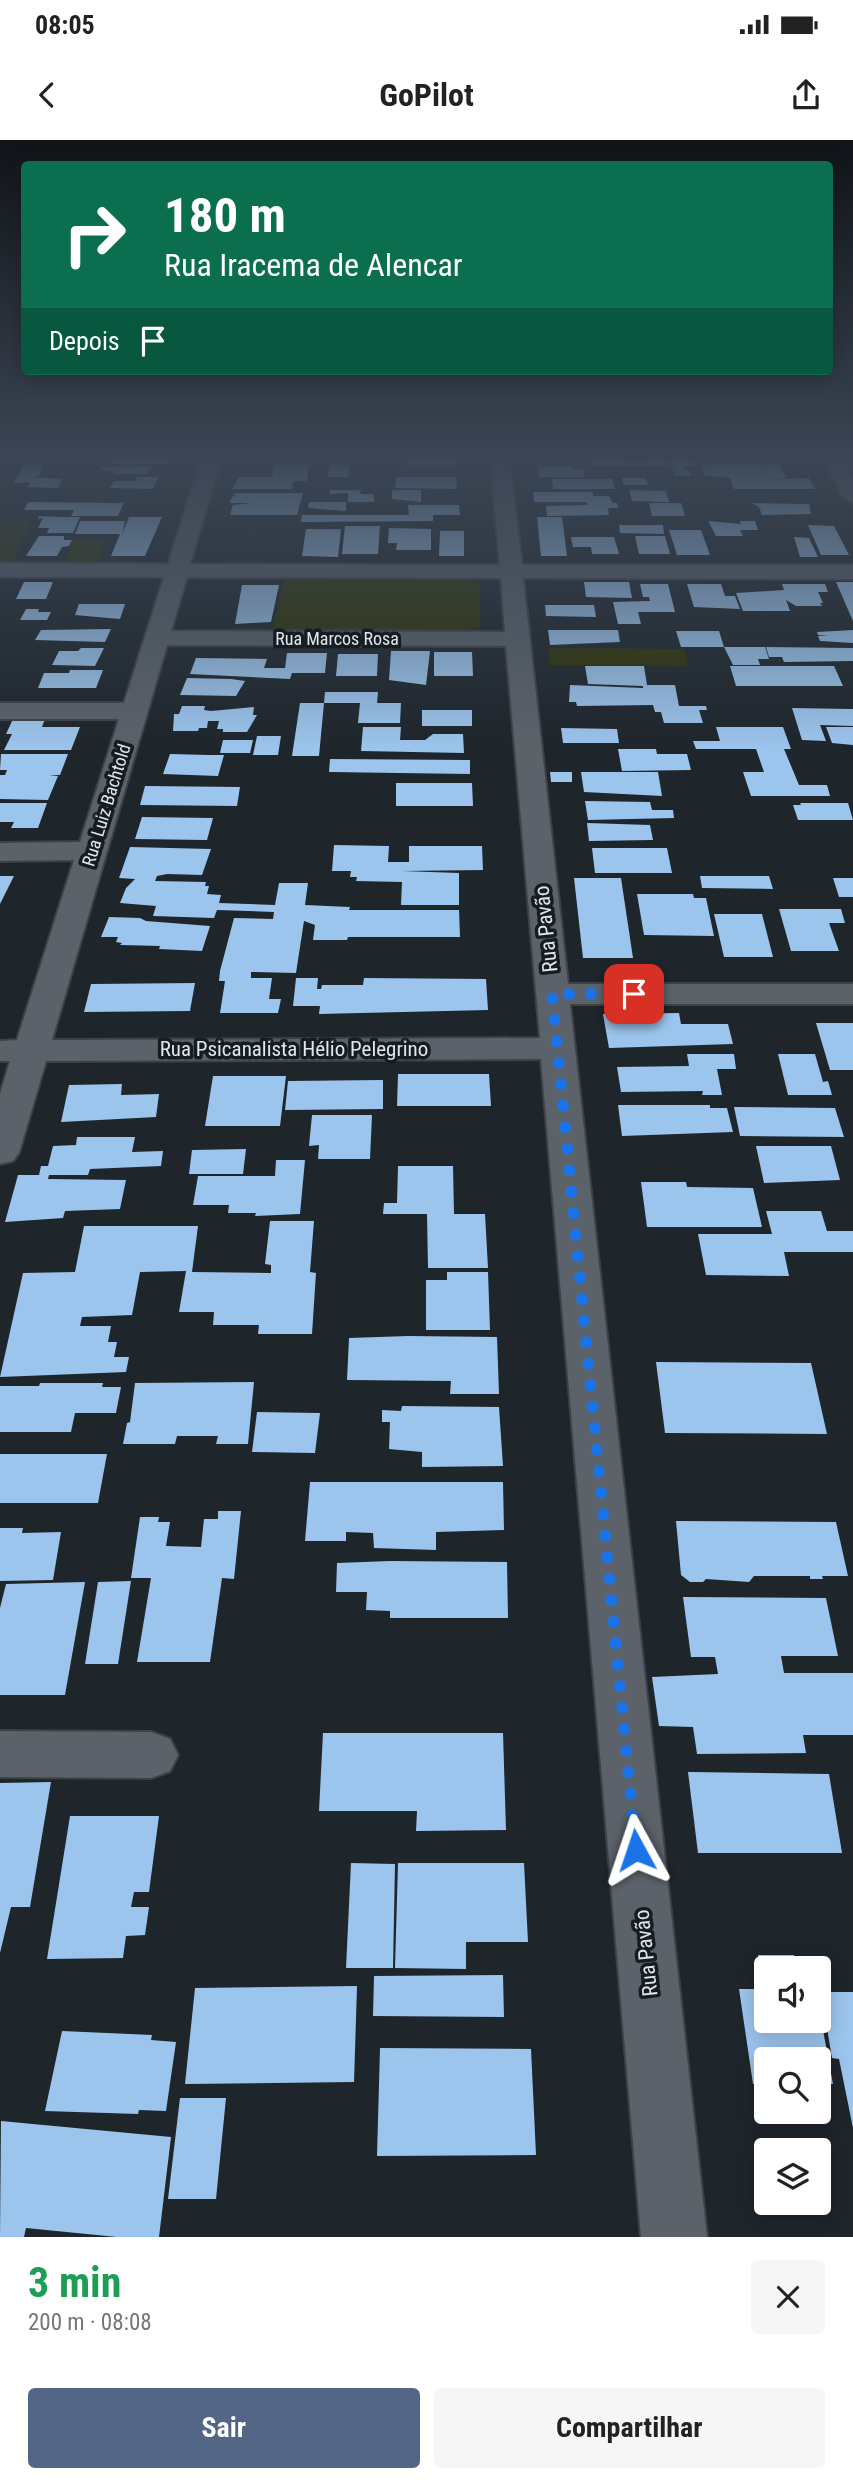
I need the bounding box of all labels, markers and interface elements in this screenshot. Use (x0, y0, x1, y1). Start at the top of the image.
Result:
text: 08:05 (35, 10, 95, 40)
icon: back (28, 76, 66, 114)
text: GoPilot (379, 76, 474, 114)
icon: share (787, 76, 825, 114)
text: 180 m (164, 187, 286, 244)
icon: right (49, 189, 140, 280)
text: Rua Iracema de Alencar (164, 246, 463, 284)
icon: arrive (134, 322, 172, 360)
text: Depois (49, 326, 120, 356)
street label: Rua Marcos Rosa (275, 628, 399, 649)
street label: Rua Luiz Bachtold (77, 741, 135, 869)
street label: Rua Pavão (530, 884, 562, 974)
pin (604, 964, 664, 1024)
icon: arrive (615, 975, 653, 1013)
street label: Rua Psicanalista Hélio Pelegrino (160, 1037, 428, 1061)
position arrow (599, 1813, 673, 1887)
street label: Rua Pavão (630, 1908, 662, 1998)
map controls (754, 1956, 831, 2215)
button: sound (754, 1956, 831, 2033)
button: search (754, 2047, 831, 2124)
button: layers (754, 2138, 831, 2215)
text: 3 min (28, 2258, 121, 2307)
button: close (751, 2260, 825, 2334)
text: 200 m · 08:08 (28, 2309, 152, 2336)
button: Sair (28, 2388, 420, 2468)
button: Compartilhar (434, 2388, 825, 2468)

